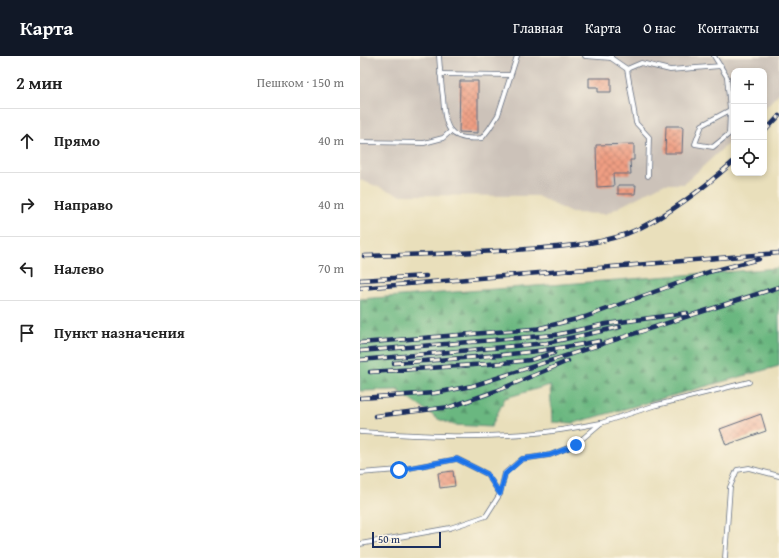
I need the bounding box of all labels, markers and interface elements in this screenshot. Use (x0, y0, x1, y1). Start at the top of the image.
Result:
text: Карта (20, 14, 73, 42)
text: Главная (513, 18, 563, 38)
text: Карта (585, 18, 621, 38)
text: О нас (643, 18, 676, 38)
text: Контакты (698, 18, 759, 38)
map controls (731, 68, 767, 176)
button: + (731, 68, 767, 104)
text: 2 мин (16, 70, 62, 95)
text: Пешком · 150 m (257, 73, 344, 92)
button: − (731, 104, 767, 140)
icon: ahead (16, 130, 38, 152)
text: Прямо (54, 130, 100, 151)
text: 40 m (318, 131, 344, 150)
button: locate (731, 140, 767, 176)
icon: right (16, 194, 38, 216)
text: Направо (54, 194, 113, 215)
text: 40 m (318, 195, 344, 214)
icon: left (16, 258, 38, 280)
text: Налево (54, 258, 104, 279)
text: 70 m (318, 259, 344, 278)
icon: arrive (16, 322, 38, 344)
text: Пункт назначения (54, 322, 185, 343)
route end (567, 436, 585, 454)
route start (390, 461, 408, 479)
scale bar (372, 530, 441, 549)
text: 50 m (378, 531, 400, 547)

